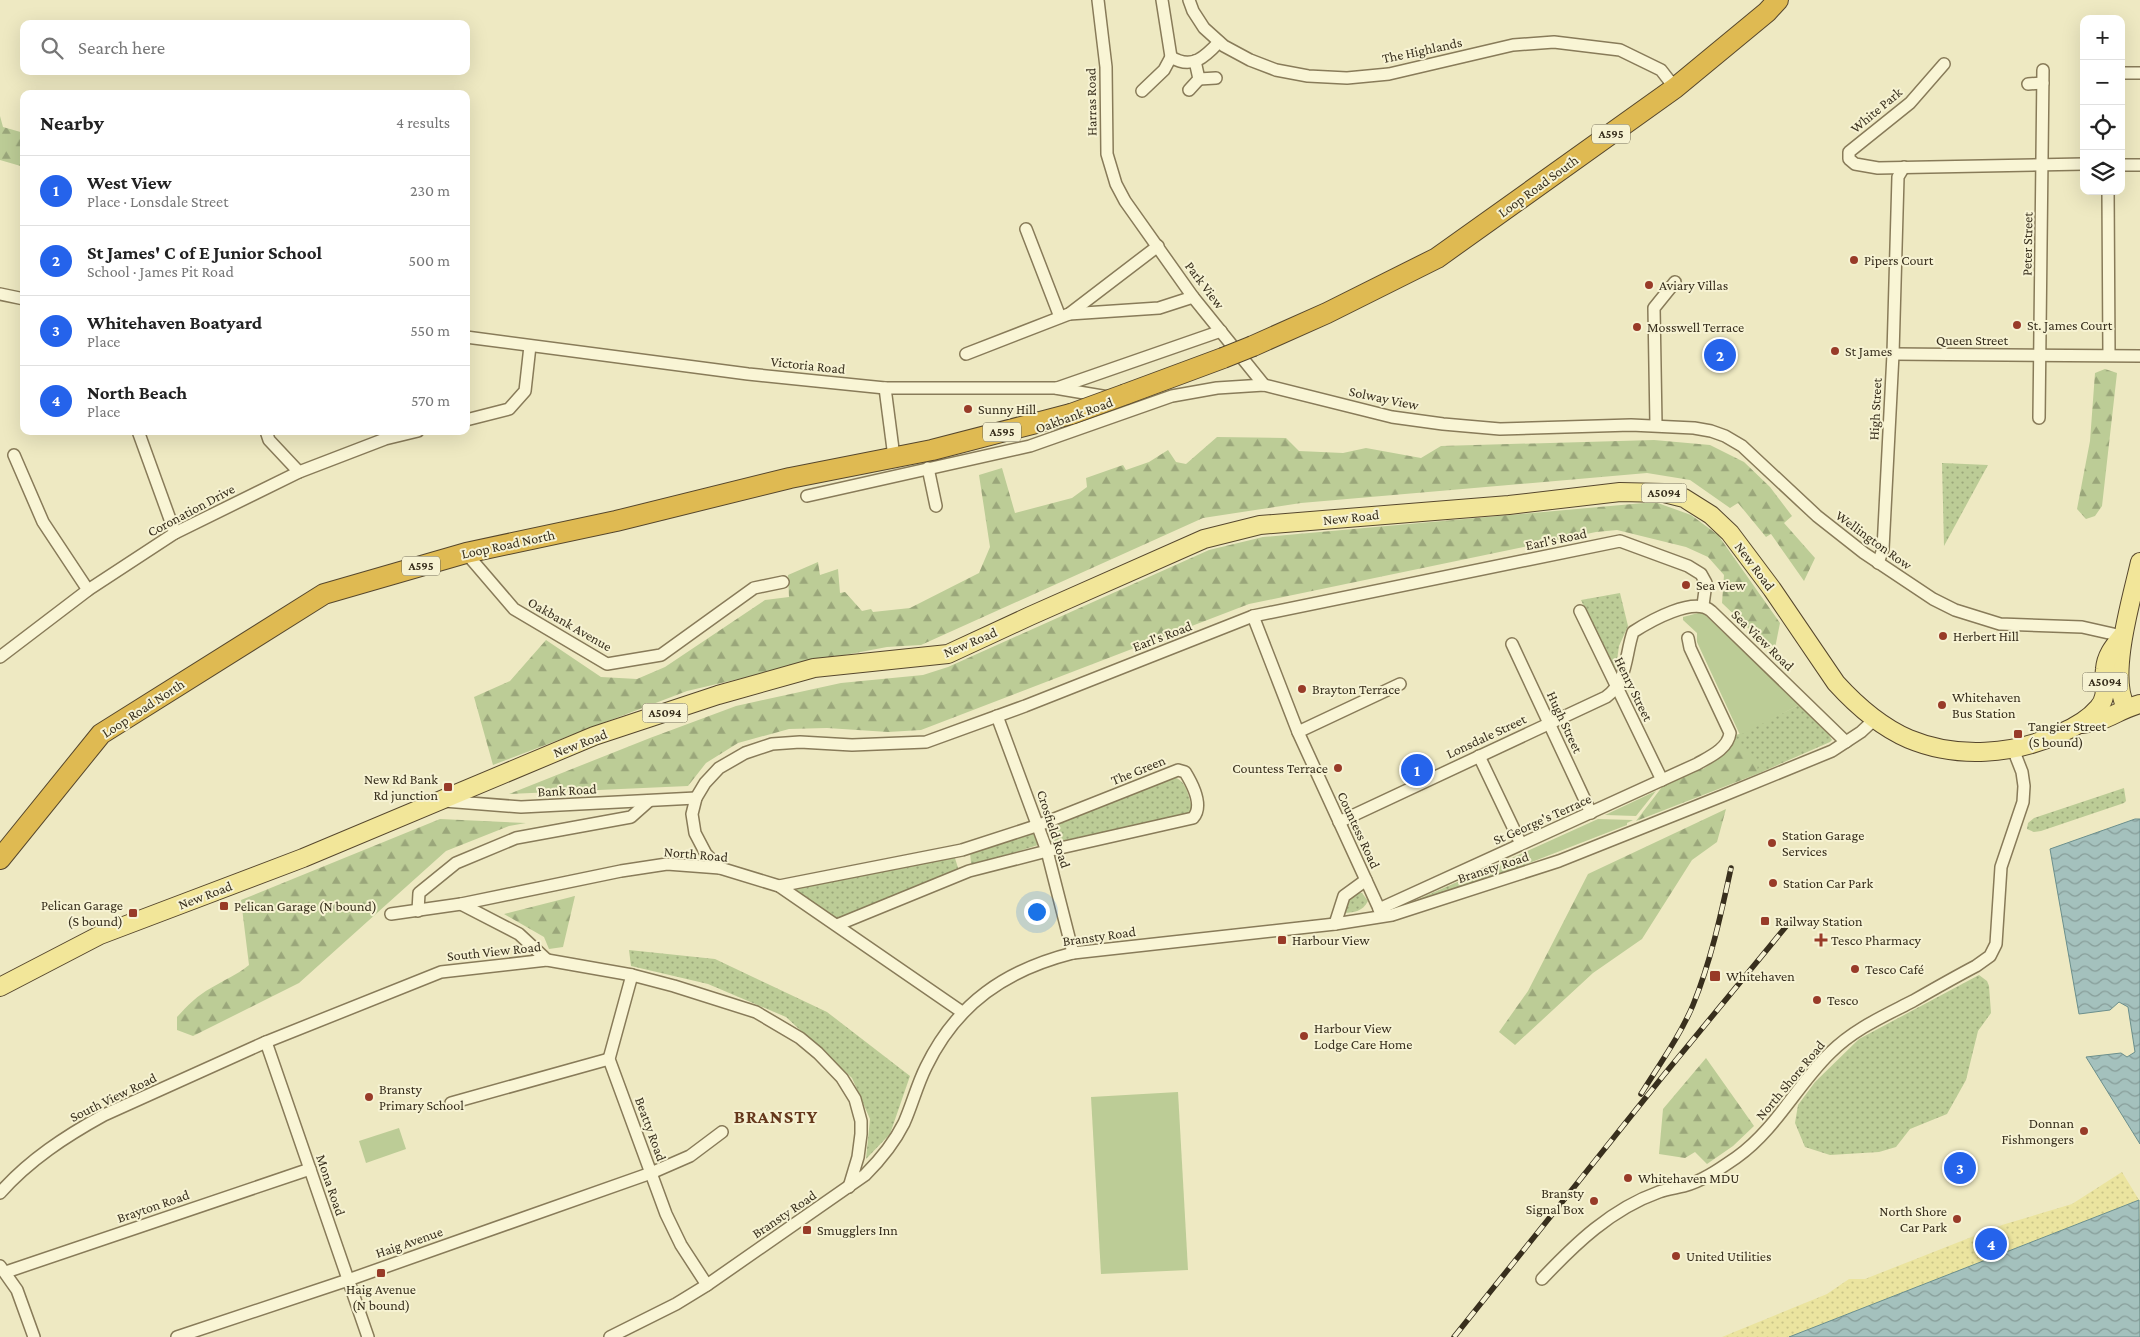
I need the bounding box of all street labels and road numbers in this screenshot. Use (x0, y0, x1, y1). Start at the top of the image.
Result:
street label: The Highlands (1380, 34, 1464, 66)
street label: Harras Road (1082, 67, 1100, 136)
street label: White Park (1847, 84, 1905, 136)
road number: A595 (1592, 125, 1630, 144)
street label: Loop Road South (1495, 151, 1581, 220)
street label: Peter Street (2018, 212, 2036, 276)
street label: Park View (1182, 258, 1228, 312)
street label: Queen Street (1936, 332, 2008, 348)
street label: Victoria Road (770, 353, 847, 377)
street label: High Street (1865, 377, 1885, 441)
street label: Solway View (1348, 383, 1421, 413)
street label: Oakbank Road (1033, 393, 1116, 436)
road number: A595 (983, 422, 1021, 442)
street label: Coronation Drive (145, 480, 237, 540)
road number: A5094 (1642, 483, 1686, 502)
street label: New Road (1322, 506, 1381, 528)
street label: Wellington Row (1833, 507, 1916, 573)
street label: Earl's Road (1524, 525, 1589, 553)
street label: Loop Road North (460, 526, 557, 562)
street label: New Road (1732, 539, 1779, 594)
road number: A595 (402, 556, 440, 576)
street label: Oakbank Avenue (525, 594, 615, 654)
street label: Sea View Road (1728, 606, 1798, 674)
street label: Earl's Road (1130, 617, 1195, 655)
street label: New Road (941, 623, 1000, 660)
street label: Henry Street (1612, 654, 1657, 724)
road number: A5094 (2082, 672, 2128, 692)
street label: Loop Road North (99, 675, 188, 741)
street label: Hugh Street (1544, 689, 1586, 756)
road number: A5094 (642, 704, 688, 722)
street label: Lonsdale Street (1444, 710, 1529, 761)
street label: New Road (551, 725, 610, 761)
street label: The Green (1108, 752, 1168, 788)
street label: Bank Road (537, 780, 598, 800)
street label: Crosfield Road (1034, 788, 1074, 871)
street label: Countess Road (1334, 789, 1384, 871)
street label: St George's Terrace (1490, 790, 1594, 848)
street label: North Road (663, 843, 729, 865)
street label: Bransty Road (1455, 848, 1531, 886)
street label: New Road (176, 877, 235, 913)
street label: Bransty Road (1061, 923, 1137, 949)
street label: South View Road (446, 938, 542, 964)
street label: North Shore Road (1752, 1037, 1828, 1123)
street label: South View Road (67, 1069, 160, 1125)
street label: Beatty Road (632, 1095, 670, 1164)
street label: Mona Road (313, 1152, 349, 1218)
street label: Brayton Road (115, 1186, 192, 1226)
street label: Bransty Road (749, 1186, 820, 1241)
street label: Haig Avenue (373, 1223, 445, 1261)

